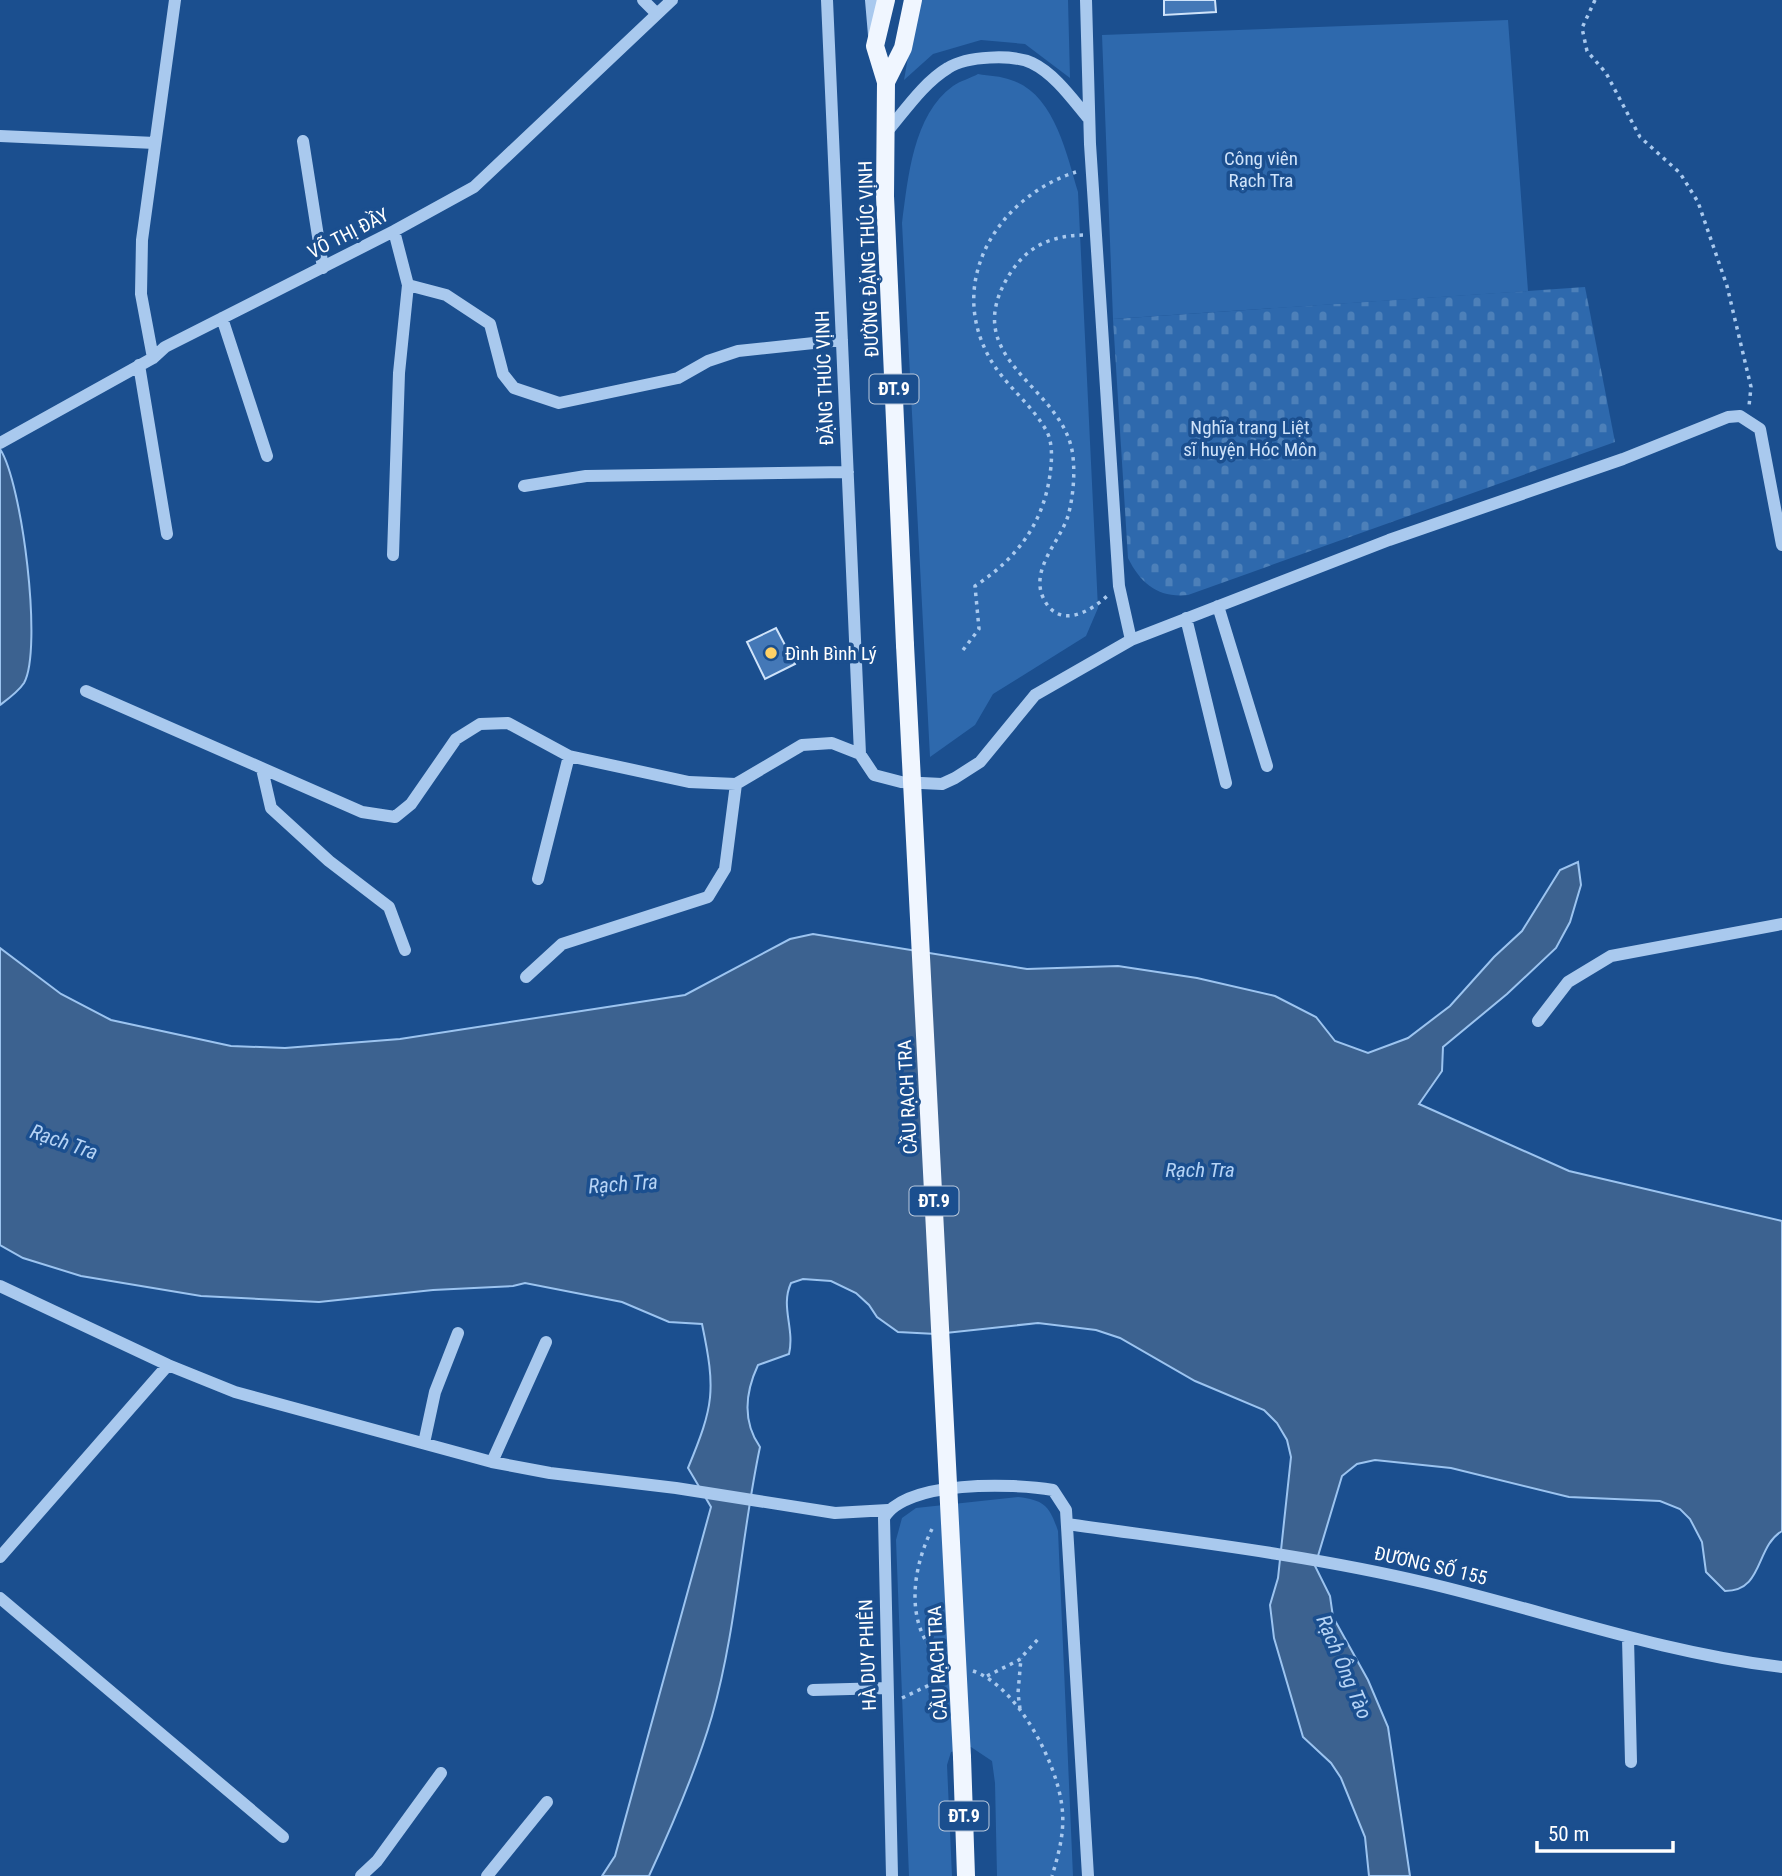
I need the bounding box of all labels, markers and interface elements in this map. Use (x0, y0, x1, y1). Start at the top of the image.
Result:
park label: Công viên Rạch Tra (1224, 147, 1298, 192)
street label: ĐƯỜNG ĐẶNG THÚC VỊNH (854, 160, 883, 358)
street label: VÕ THỊ ĐẦY (304, 203, 393, 264)
street label: ĐẶNG THÚC VỊNH (811, 310, 838, 446)
road number: ĐT.9 (870, 374, 918, 404)
park label: Nghĩa trang Liệt sĩ huyện Hóc Môn (1183, 416, 1317, 461)
place label: Đình Bình Lý (785, 642, 877, 665)
marker: Đình Bình Lý (763, 645, 779, 661)
street label: CẦU RẠCH TRA (893, 1039, 922, 1155)
water label: Rạch Tra (27, 1119, 101, 1165)
water label: Rạch Tra (1165, 1158, 1235, 1182)
water label: Rạch Tra (587, 1170, 659, 1198)
road number: ĐT.9 (909, 1186, 958, 1216)
street label: ĐƯƠNG SỐ 155 (1372, 1540, 1490, 1590)
street label: HÀ DUY PHIÊN (854, 1599, 881, 1711)
street label: CẦU RẠCH TRA (923, 1605, 952, 1721)
water label: Rạch Ông Tào (1311, 1611, 1377, 1723)
road number: ĐT.9 (940, 1802, 988, 1830)
scale bar (1537, 1810, 1674, 1854)
text: 50 m (1548, 1822, 1589, 1846)

